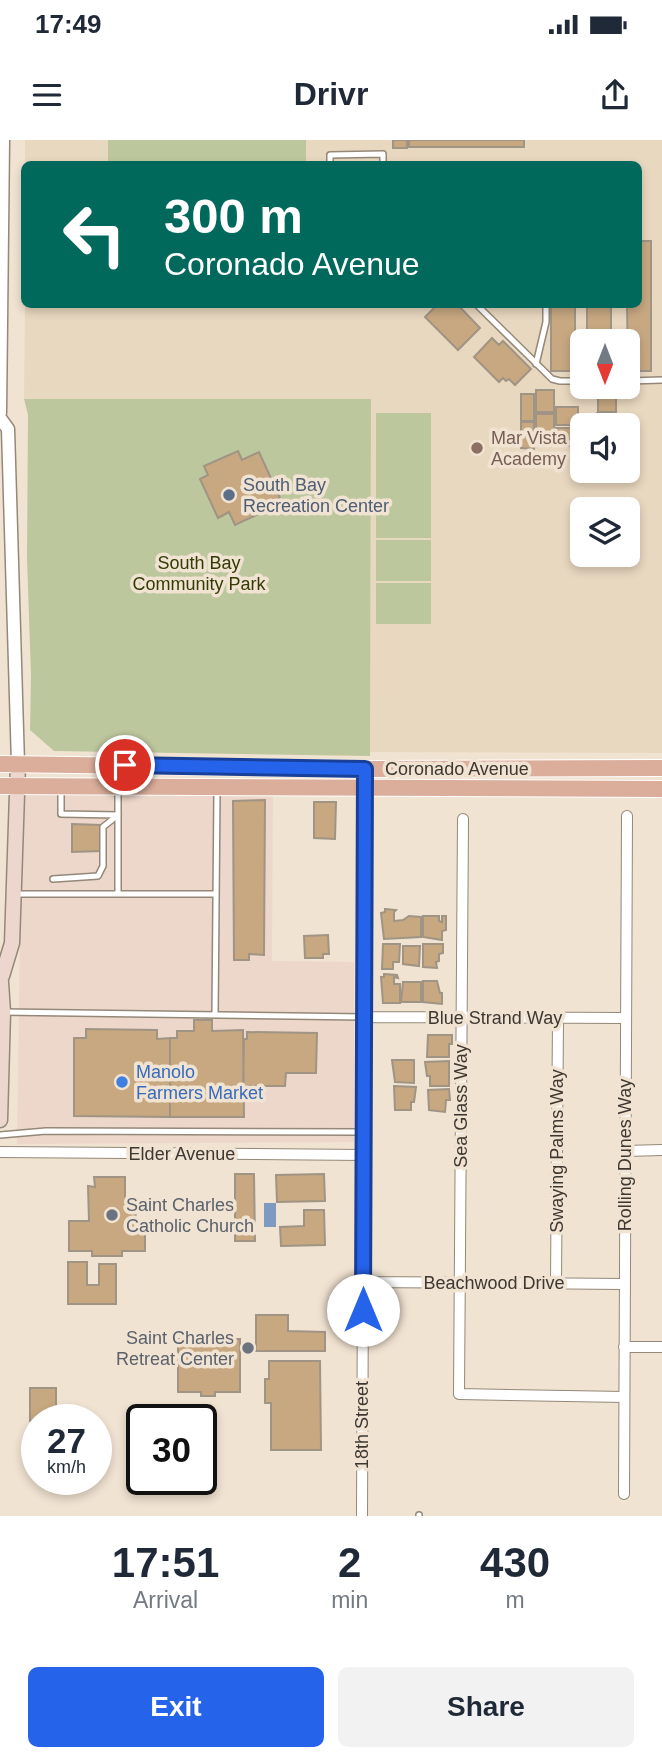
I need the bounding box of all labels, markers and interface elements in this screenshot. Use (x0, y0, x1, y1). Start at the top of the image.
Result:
text: 17:49 (35, 9, 102, 39)
icon: menu (28, 76, 66, 114)
text: Drivr (294, 76, 368, 112)
icon: share (596, 76, 634, 114)
icon: left (49, 189, 140, 280)
text: 300 m (164, 189, 303, 243)
text: Coronado Avenue (164, 246, 420, 282)
north arrow (570, 329, 640, 399)
map controls (570, 329, 640, 567)
button: sound (570, 413, 640, 483)
place label: Mar Vista Academy (491, 428, 568, 469)
marker: Mar Vista Academy (469, 440, 485, 456)
place label: South Bay Recreation Center (243, 475, 389, 516)
marker: South Bay Recreation Center (221, 487, 237, 503)
button: layers (570, 497, 640, 567)
park label: South Bay Community Park (132, 553, 267, 594)
pin (95, 735, 155, 795)
icon: arrive (106, 746, 144, 784)
street label: Coronado Avenue (385, 759, 529, 779)
street label: Blue Strand Way (428, 1008, 562, 1028)
street label: Sea Glass Way (451, 1044, 471, 1168)
place label: Manolo Farmers Market (136, 1062, 263, 1103)
street label: Swaying Palms Way (547, 1069, 567, 1233)
marker: Manolo Farmers Market (114, 1074, 130, 1090)
street label: Rolling Dunes Way (615, 1079, 635, 1231)
street label: Elder Avenue (129, 1144, 235, 1164)
place label: Saint Charles Catholic Church (126, 1195, 254, 1236)
marker: Saint Charles Catholic Church (104, 1207, 120, 1223)
position arrow (326, 1273, 400, 1347)
street label: Beachwood Drive (423, 1273, 565, 1293)
place label: Saint Charles Retreat Center (116, 1328, 234, 1369)
marker: Saint Charles Retreat Center (240, 1340, 256, 1356)
street label: 18th Street (352, 1381, 372, 1469)
speed limit sign: 30 (126, 1404, 217, 1495)
text: 27 (47, 1421, 86, 1460)
text: km/h (47, 1457, 86, 1477)
text: 17:51 (112, 1539, 219, 1586)
text: 2 (338, 1539, 361, 1586)
text: 430 (480, 1539, 550, 1586)
text: Arrival (133, 1587, 198, 1613)
text: min (331, 1587, 368, 1613)
text: m (506, 1587, 525, 1613)
button: Exit (28, 1667, 324, 1747)
button: Share (338, 1667, 634, 1747)

